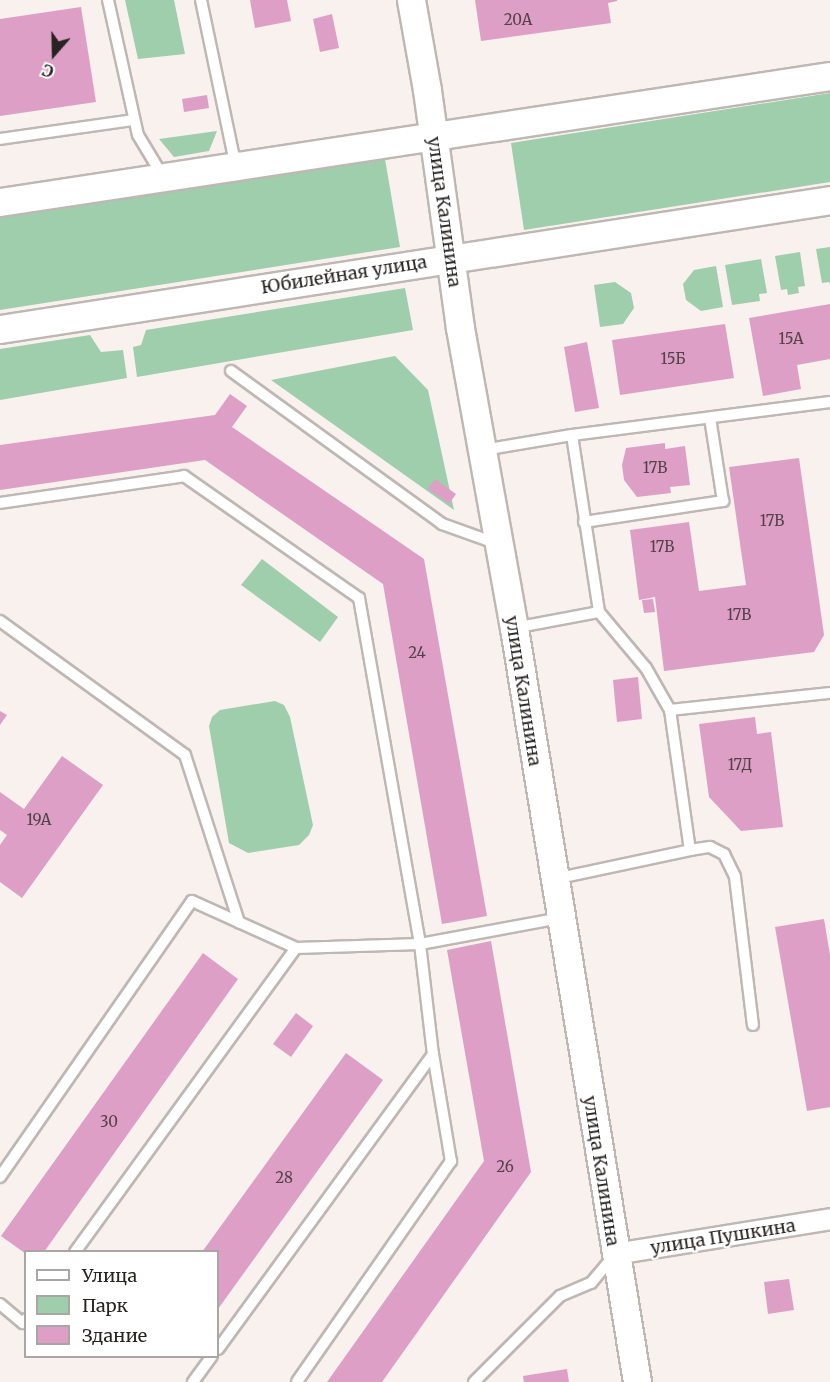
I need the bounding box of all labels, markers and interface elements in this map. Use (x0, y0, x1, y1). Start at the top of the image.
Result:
house number: 20А (504, 11, 532, 29)
north arrow (24, 24, 84, 84)
text: С (39, 60, 56, 82)
street label: улица Калинина (423, 135, 465, 289)
street label: Юбилейная улица (259, 251, 429, 299)
house number: 15А (778, 330, 804, 348)
house number: 15Б (661, 350, 685, 368)
house number: 17В (643, 459, 667, 477)
house number: 17В (760, 512, 784, 530)
house number: 17В (650, 538, 674, 556)
house number: 17В (727, 606, 751, 624)
street label: улица Калинина (500, 614, 546, 768)
house number: 24 (408, 644, 426, 662)
house number: 17Д (728, 756, 752, 774)
house number: 19А (27, 811, 51, 829)
street label: улица Калинина (578, 1094, 624, 1248)
house number: 30 (100, 1113, 118, 1131)
house number: 26 (496, 1158, 514, 1176)
house number: 28 (275, 1169, 293, 1187)
street label: улица Пушкина (649, 1215, 797, 1259)
legend (24, 1250, 219, 1358)
text: Улица (82, 1264, 137, 1287)
text: Парк (82, 1294, 128, 1317)
text: Здание (82, 1324, 147, 1347)

